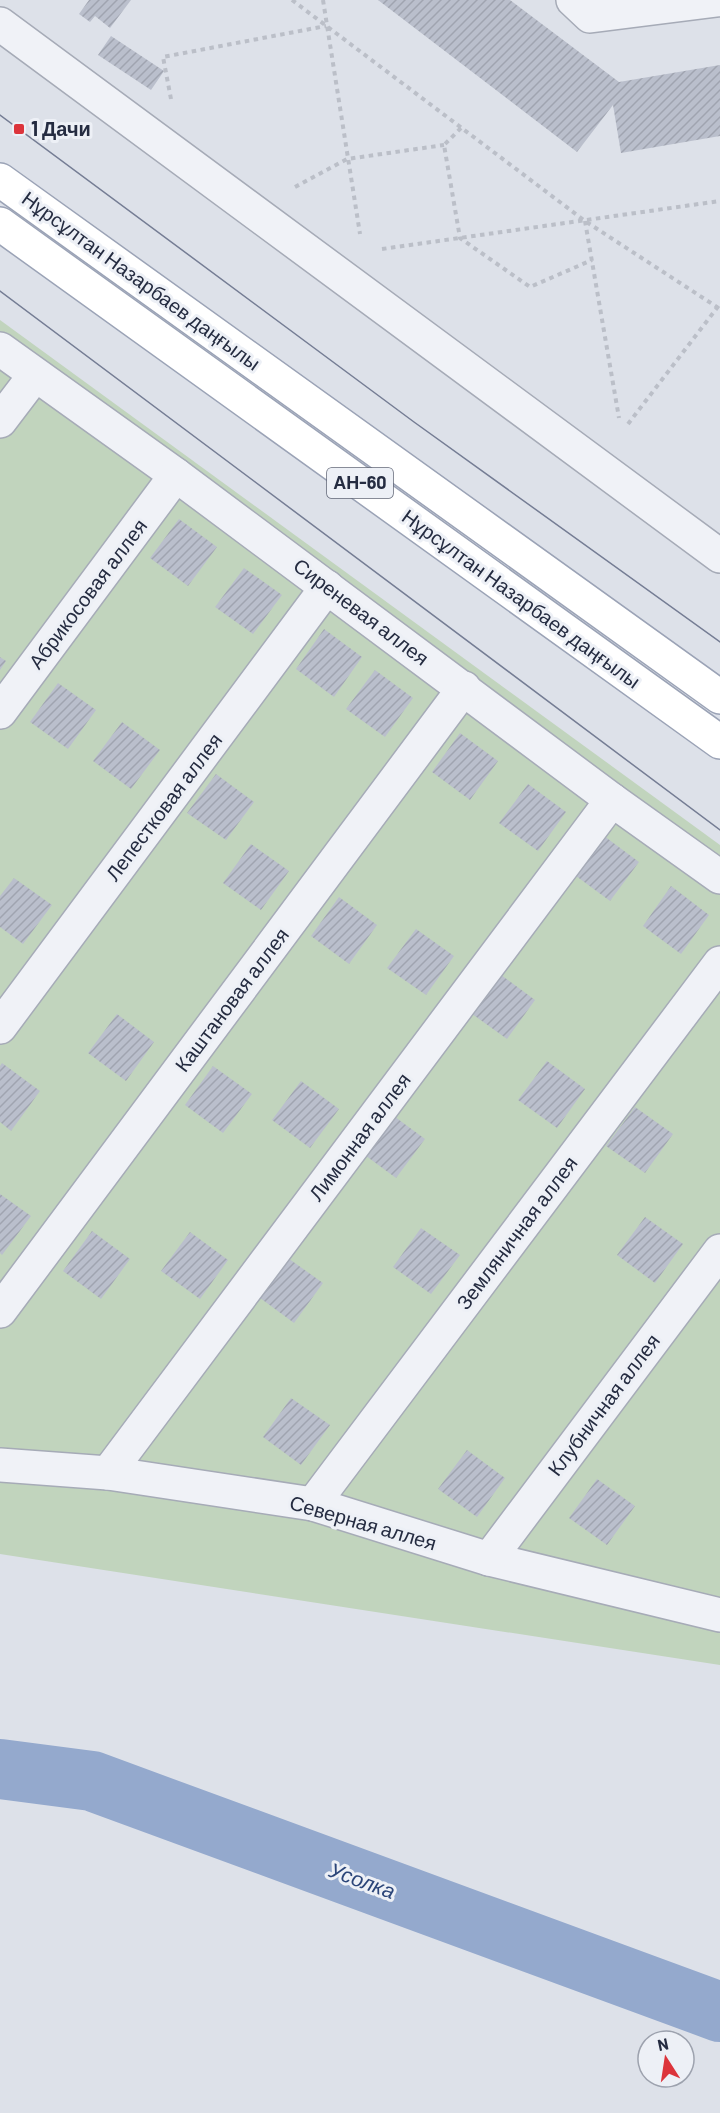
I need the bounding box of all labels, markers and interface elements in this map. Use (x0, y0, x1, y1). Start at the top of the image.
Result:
place label: 1 Дачи (31, 116, 91, 140)
marker: 1 Дачи (12, 122, 26, 136)
street label: Нұрсұлтан Назарбаев даңғылы (18, 186, 265, 375)
road number: АН-60 (327, 468, 393, 498)
street label: Нұрсұлтан Назарбаев даңғылы (398, 504, 645, 693)
street label: Абрикосовая аллея (23, 514, 151, 673)
street label: Сиреневая аллея (289, 553, 434, 670)
street label: Лепестковая аллея (100, 728, 226, 885)
street label: Каштановая аллея (169, 923, 293, 1076)
street label: Лимонная аллея (303, 1068, 415, 1205)
street label: Земляничная аллея (451, 1151, 582, 1314)
street label: Клубничная аллея (542, 1329, 664, 1480)
street label: Северная аллея (287, 1490, 439, 1554)
water label: Усолка (325, 1856, 399, 1903)
north arrow (636, 2029, 696, 2089)
text: N (656, 2033, 670, 2054)

